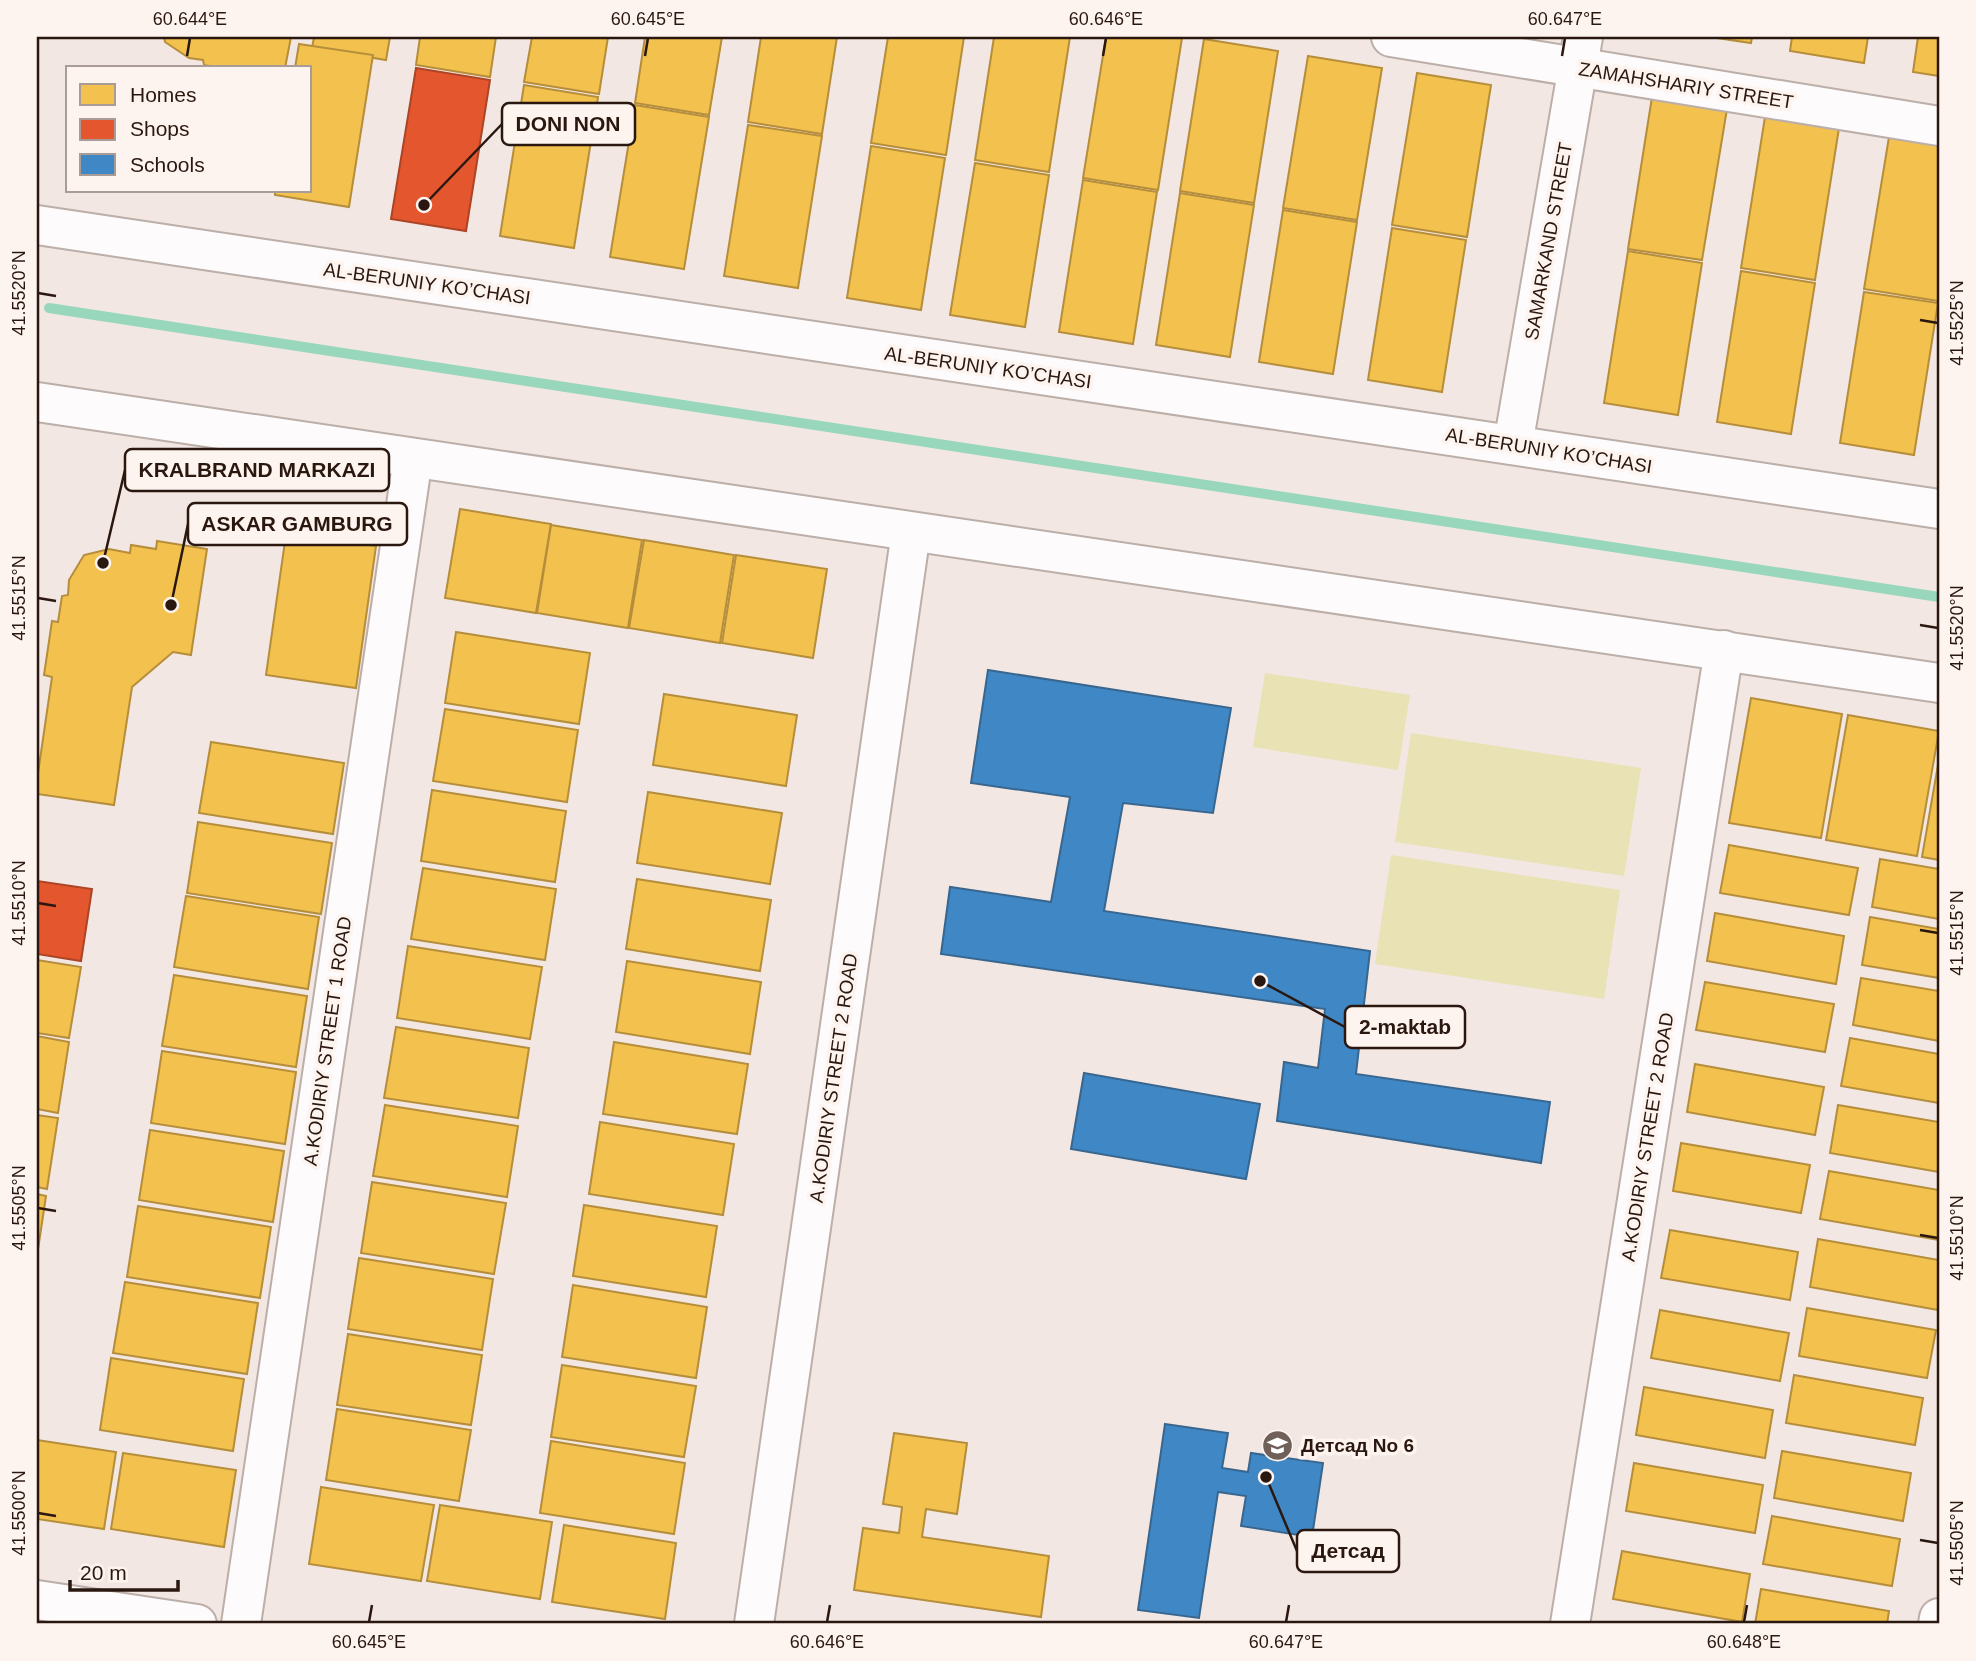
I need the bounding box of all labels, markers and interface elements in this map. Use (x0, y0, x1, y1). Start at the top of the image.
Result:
text: 60.644°E (153, 9, 227, 29)
text: 60.645°E (611, 9, 685, 29)
text: 60.646°E (1069, 9, 1143, 29)
text: 60.647°E (1528, 9, 1602, 29)
street label: ZAMAHSHARIY STREET (1577, 58, 1795, 113)
legend (66, 66, 312, 192)
text: Homes (130, 83, 197, 106)
callout: DONI NON (502, 103, 635, 145)
text: DONI NON (516, 112, 621, 135)
text: Shops (130, 117, 190, 140)
street label: SAMARKAND STREET (1521, 140, 1576, 342)
text: Schools (130, 153, 205, 176)
text: 41.5520°N (9, 250, 29, 336)
street label: AL-BERUNIY KO’CHASI (322, 259, 532, 308)
text: 41.5525°N (1947, 280, 1967, 366)
street label: AL-BERUNIY KO’CHASI (883, 343, 1093, 392)
street label: AL-BERUNIY KO’CHASI (1444, 424, 1654, 477)
callout: KRALBRAND MARKAZI (125, 449, 389, 491)
text: KRALBRAND MARKAZI (139, 458, 375, 481)
callout: ASKAR GAMBURG (188, 503, 407, 545)
text: ASKAR GAMBURG (201, 512, 393, 535)
text: 41.5515°N (9, 555, 29, 641)
text: 41.5520°N (1947, 585, 1967, 671)
text: 41.5510°N (9, 860, 29, 946)
text: 41.5515°N (1947, 890, 1967, 976)
street label: A.KODIRIY STREET 1 ROAD (300, 915, 355, 1167)
street label: A.KODIRIY STREET 2 ROAD (806, 952, 861, 1204)
callout: 2-maktab (1345, 1006, 1465, 1048)
street label: A.KODIRIY STREET 2 ROAD (1617, 1011, 1678, 1263)
text: 2-maktab (1359, 1015, 1451, 1038)
text: 41.5505°N (9, 1165, 29, 1251)
text: 41.5510°N (1947, 1195, 1967, 1281)
school or university icon: Детсад No 6 (1261, 1428, 1295, 1462)
place label: Детсад No 6 (1301, 1435, 1414, 1456)
text: 41.5500°N (9, 1470, 29, 1556)
text: 41.5505°N (1947, 1500, 1967, 1586)
callout: Детсад (1297, 1530, 1399, 1572)
text: Детсад (1311, 1539, 1385, 1562)
scale bar (70, 1549, 178, 1593)
text: 20 m (80, 1561, 127, 1584)
text: 60.645°E (332, 1632, 406, 1652)
text: 60.646°E (790, 1632, 864, 1652)
text: 60.647°E (1249, 1632, 1323, 1652)
text: 60.648°E (1707, 1632, 1781, 1652)

